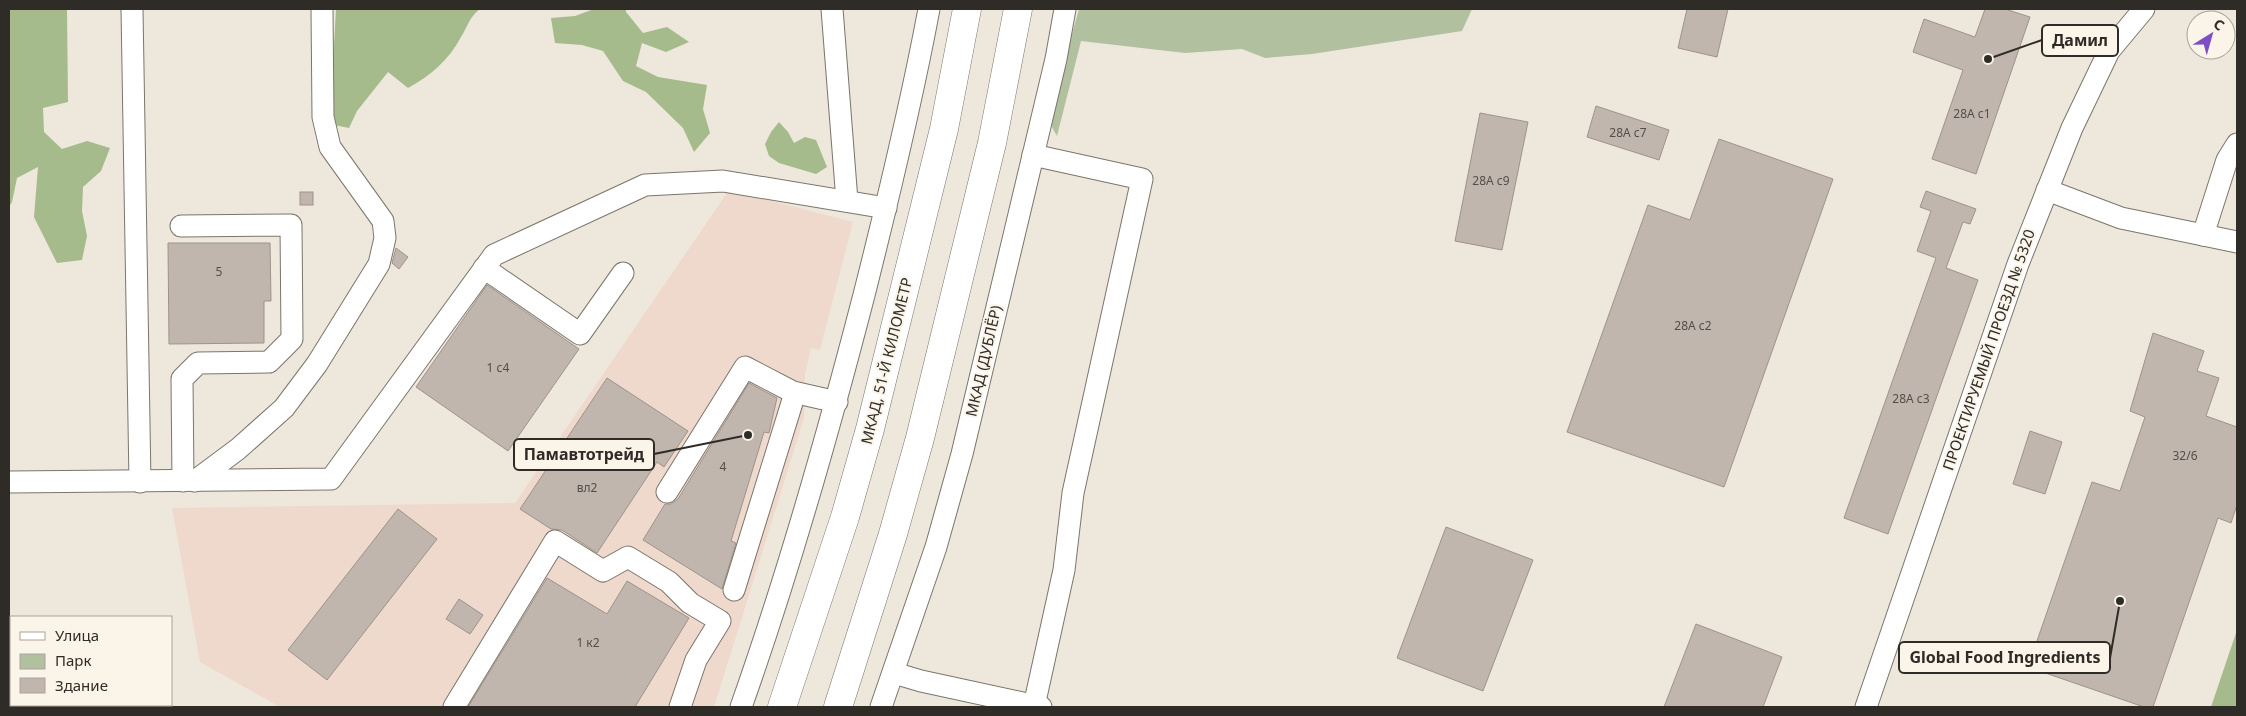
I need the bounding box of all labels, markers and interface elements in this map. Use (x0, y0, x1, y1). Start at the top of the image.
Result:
north arrow (2186, 10, 2236, 60)
text: С (2210, 14, 2228, 35)
callout: Дамил (2042, 25, 2118, 56)
text: Дамил (2052, 29, 2108, 51)
house number: 28А с1 (1953, 105, 1991, 122)
house number: 28А с7 (1609, 124, 1647, 141)
house number: 28А с9 (1472, 172, 1510, 189)
street label: ПРОЕКТИРУЕМЫЙ ПРОЕЗД № 5320 (1937, 227, 2039, 473)
house number: 5 (216, 263, 223, 280)
street label: МКАД, 51-Й КИЛОМЕТР (856, 275, 916, 446)
street label: МКАД (ДУБЛЁР) (960, 303, 1006, 418)
house number: 28А с2 (1674, 317, 1712, 334)
house number: 1 с4 (487, 359, 510, 376)
house number: 28А с3 (1892, 390, 1930, 407)
callout: Памавтотрейд (514, 439, 654, 470)
text: Памавтотрейд (524, 443, 645, 465)
house number: 32/6 (2172, 447, 2198, 464)
house number: 4 (720, 458, 727, 475)
house number: вл2 (577, 479, 597, 496)
legend (10, 616, 172, 706)
text: Улица (55, 625, 99, 645)
house number: 1 к2 (576, 634, 600, 651)
callout: Global Food Ingredients (1899, 642, 2110, 673)
text: Global Food Ingredients (1910, 646, 2100, 668)
text: Парк (55, 650, 91, 670)
text: Здание (55, 675, 108, 695)

